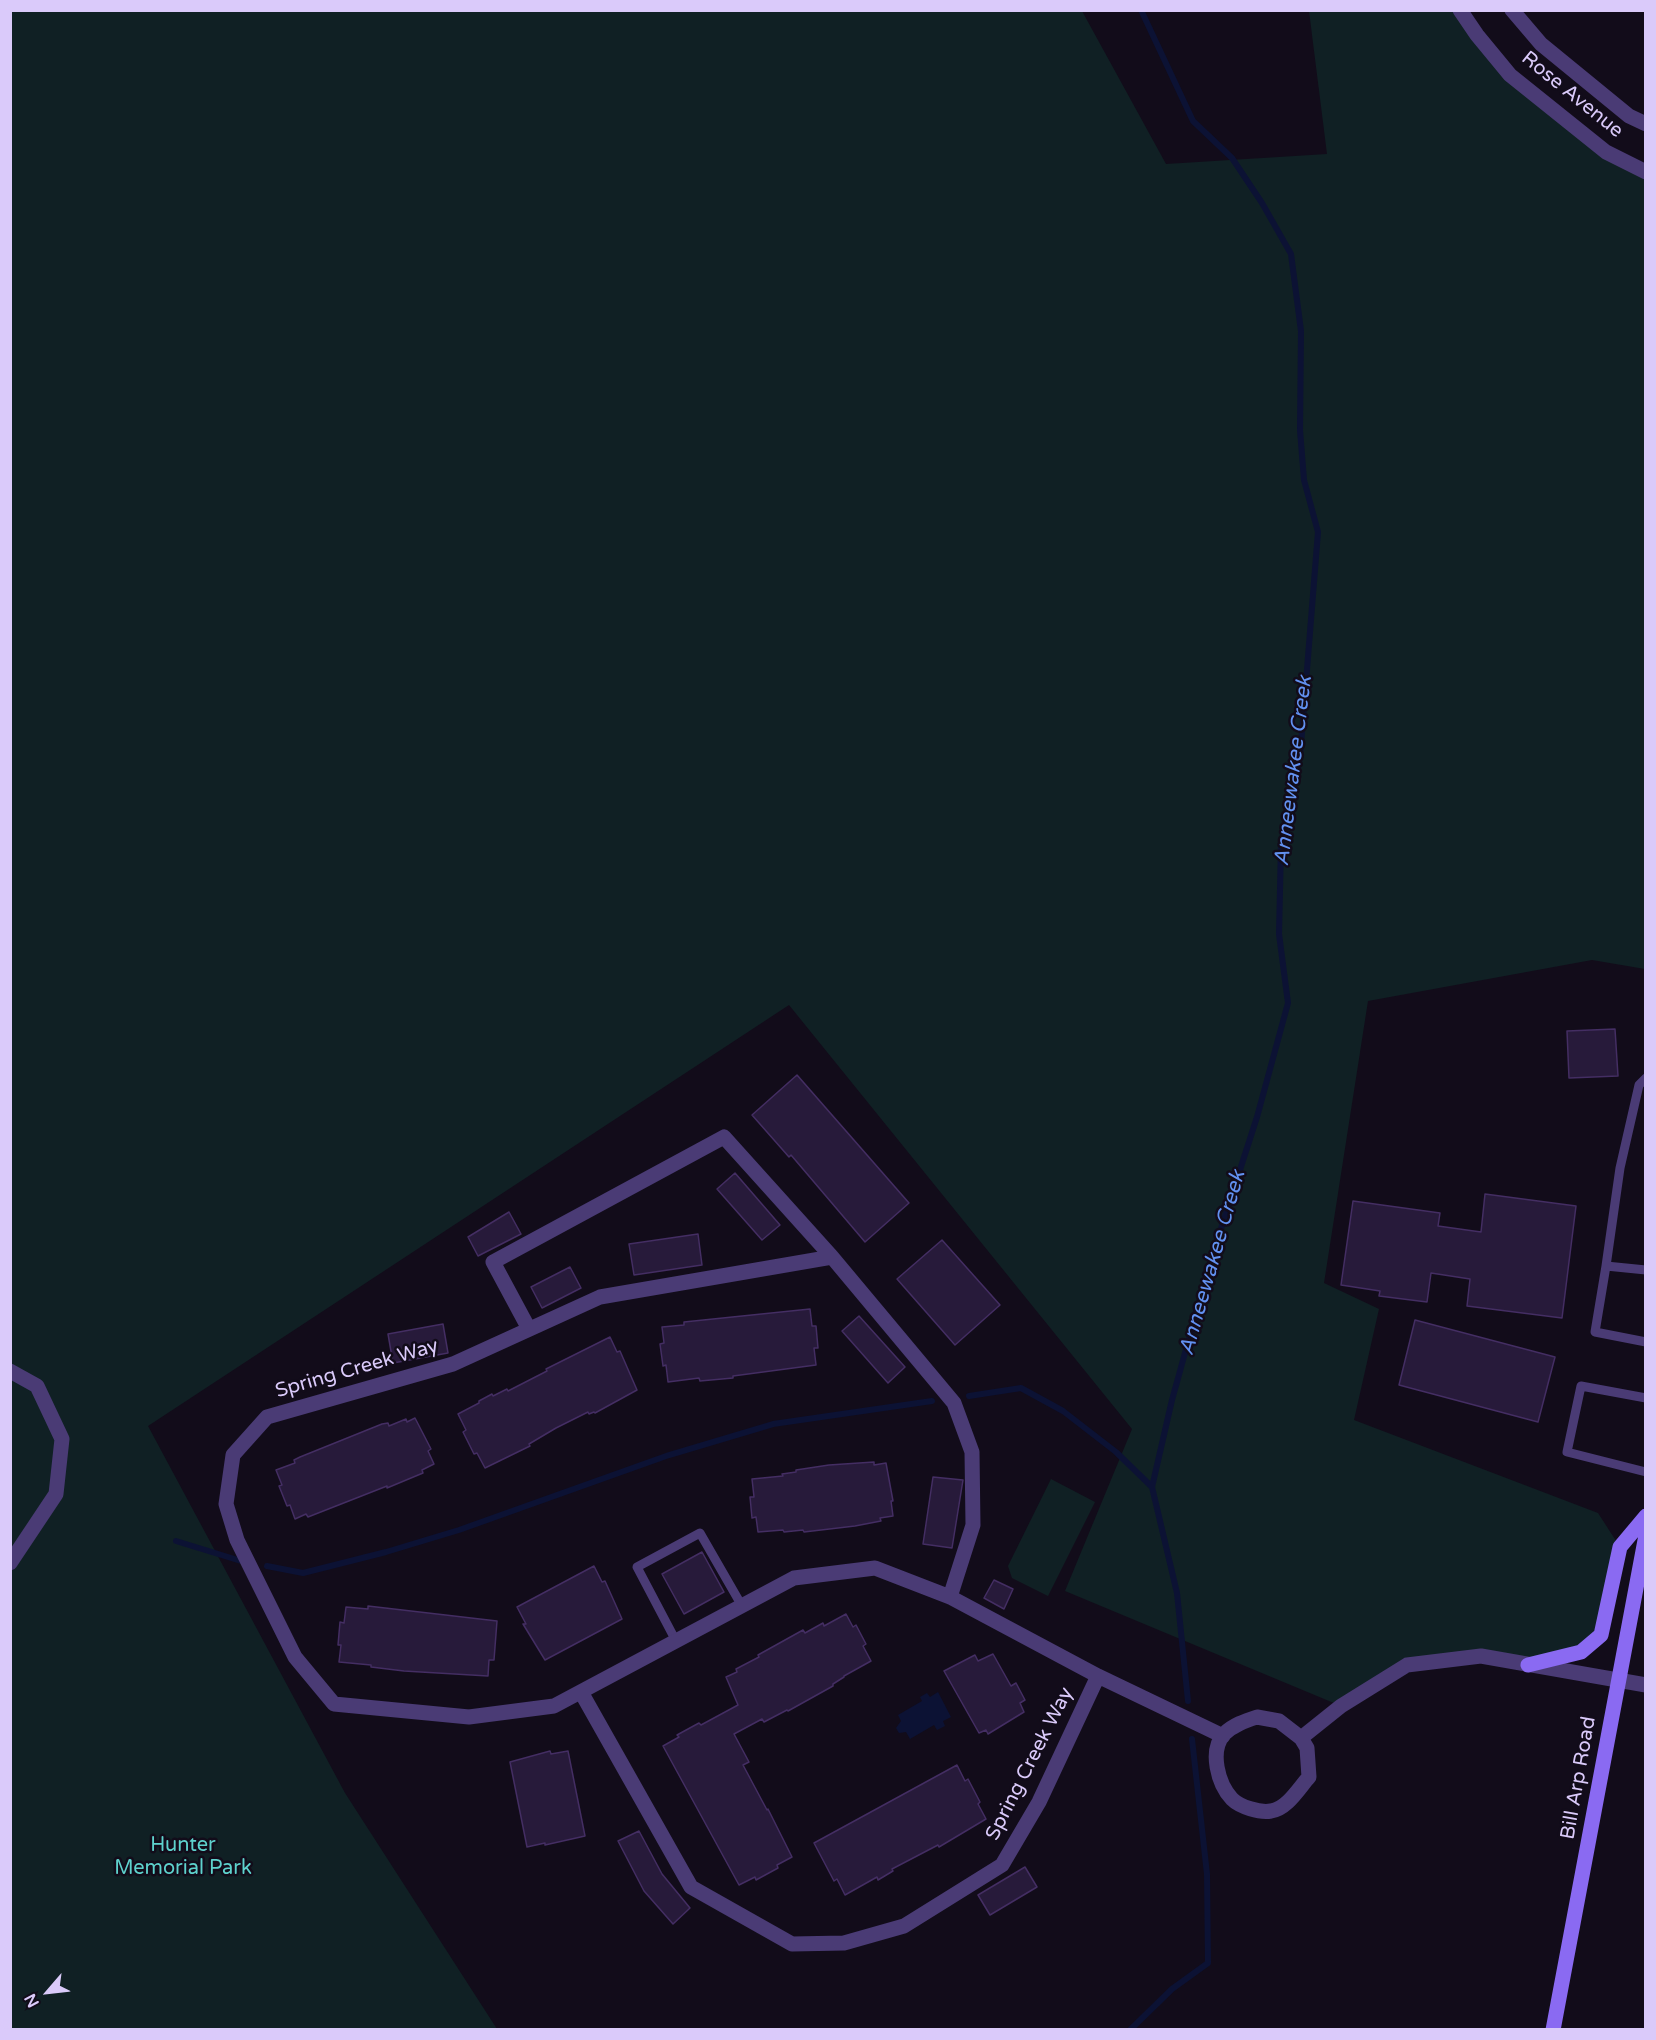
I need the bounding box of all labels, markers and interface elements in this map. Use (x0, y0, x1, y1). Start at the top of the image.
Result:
street label: Rose Avenue (1516, 47, 1628, 143)
water label: Anneewakee Creek (1270, 675, 1318, 867)
water label: Anneewakee Creek (1175, 1168, 1251, 1358)
street label: Spring Creek Way (273, 1334, 441, 1404)
street label: Spring Creek Way (981, 1683, 1079, 1845)
street label: Bill Arp Road (1556, 1715, 1602, 1841)
park label: Hunter Memorial Park (114, 1834, 252, 1881)
north arrow (18, 1962, 78, 2022)
text: N (20, 1990, 44, 2011)

